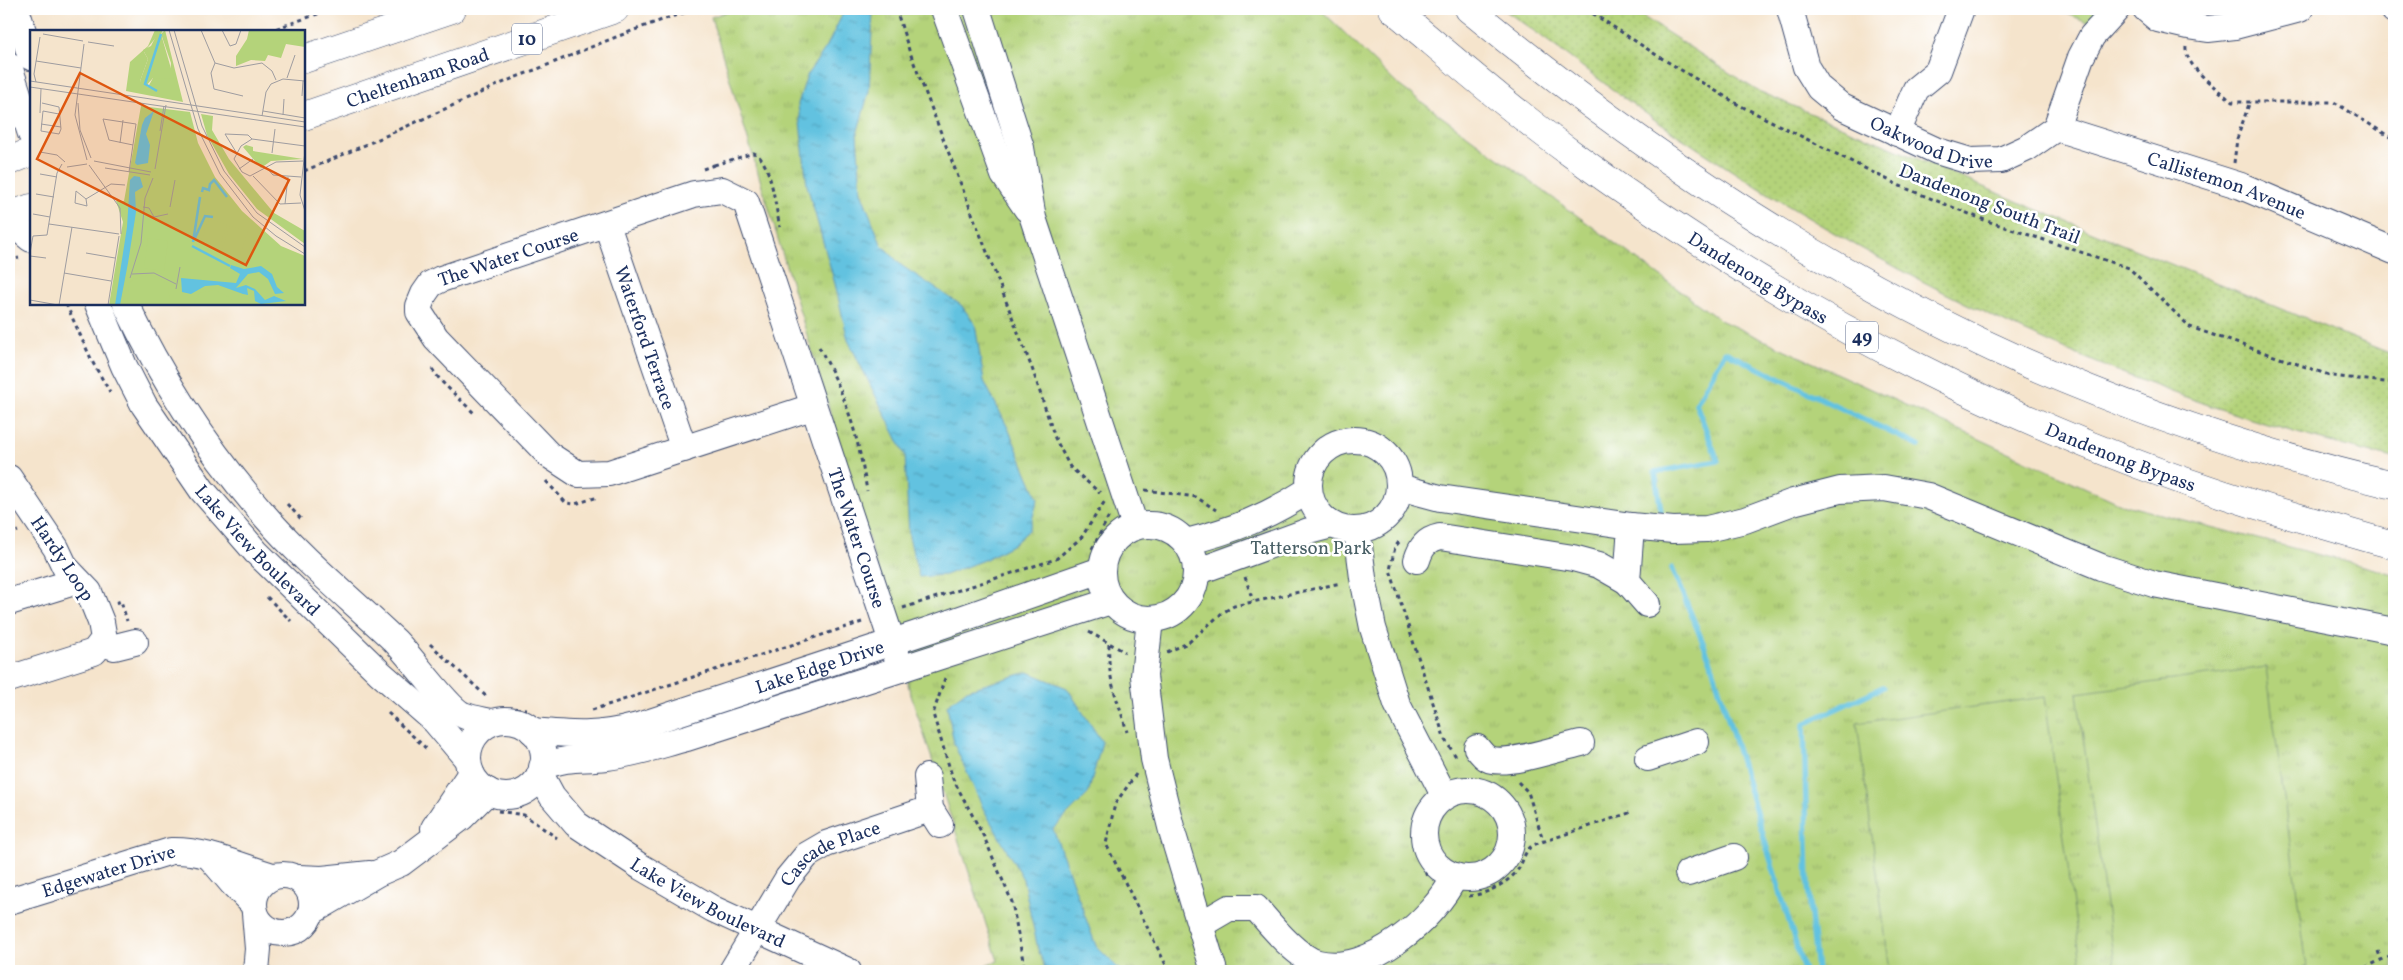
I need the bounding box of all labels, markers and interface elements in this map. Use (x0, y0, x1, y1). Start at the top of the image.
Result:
road number: 10 (512, 23, 542, 54)
inset map (30, 30, 305, 305)
street label: Cheltenham Road (343, 42, 493, 115)
street label: Oakwood Drive (1865, 111, 1993, 176)
street label: Callistemon Avenue (2144, 146, 2309, 227)
street label: Dandenong South Trail (1895, 158, 2084, 252)
street label: The Water Course (435, 223, 582, 294)
street label: Dandenong Bypass (1682, 226, 1832, 331)
street label: Waterford Terrace (607, 263, 681, 414)
road number: 49 (1846, 322, 1878, 352)
street label: Dandenong Bypass (2041, 417, 2199, 499)
street label: The Water Course (820, 465, 891, 612)
street label: Lake View Boulevard (188, 480, 325, 623)
street label: Hardy Loop (23, 511, 99, 607)
park label: Tatterson Park (1250, 536, 1372, 562)
street label: Lake Edge Drive (752, 635, 888, 701)
street label: Cascade Place (775, 816, 884, 892)
street label: Edgewater Drive (39, 839, 179, 905)
street label: Lake View Boulevard (624, 852, 789, 956)

